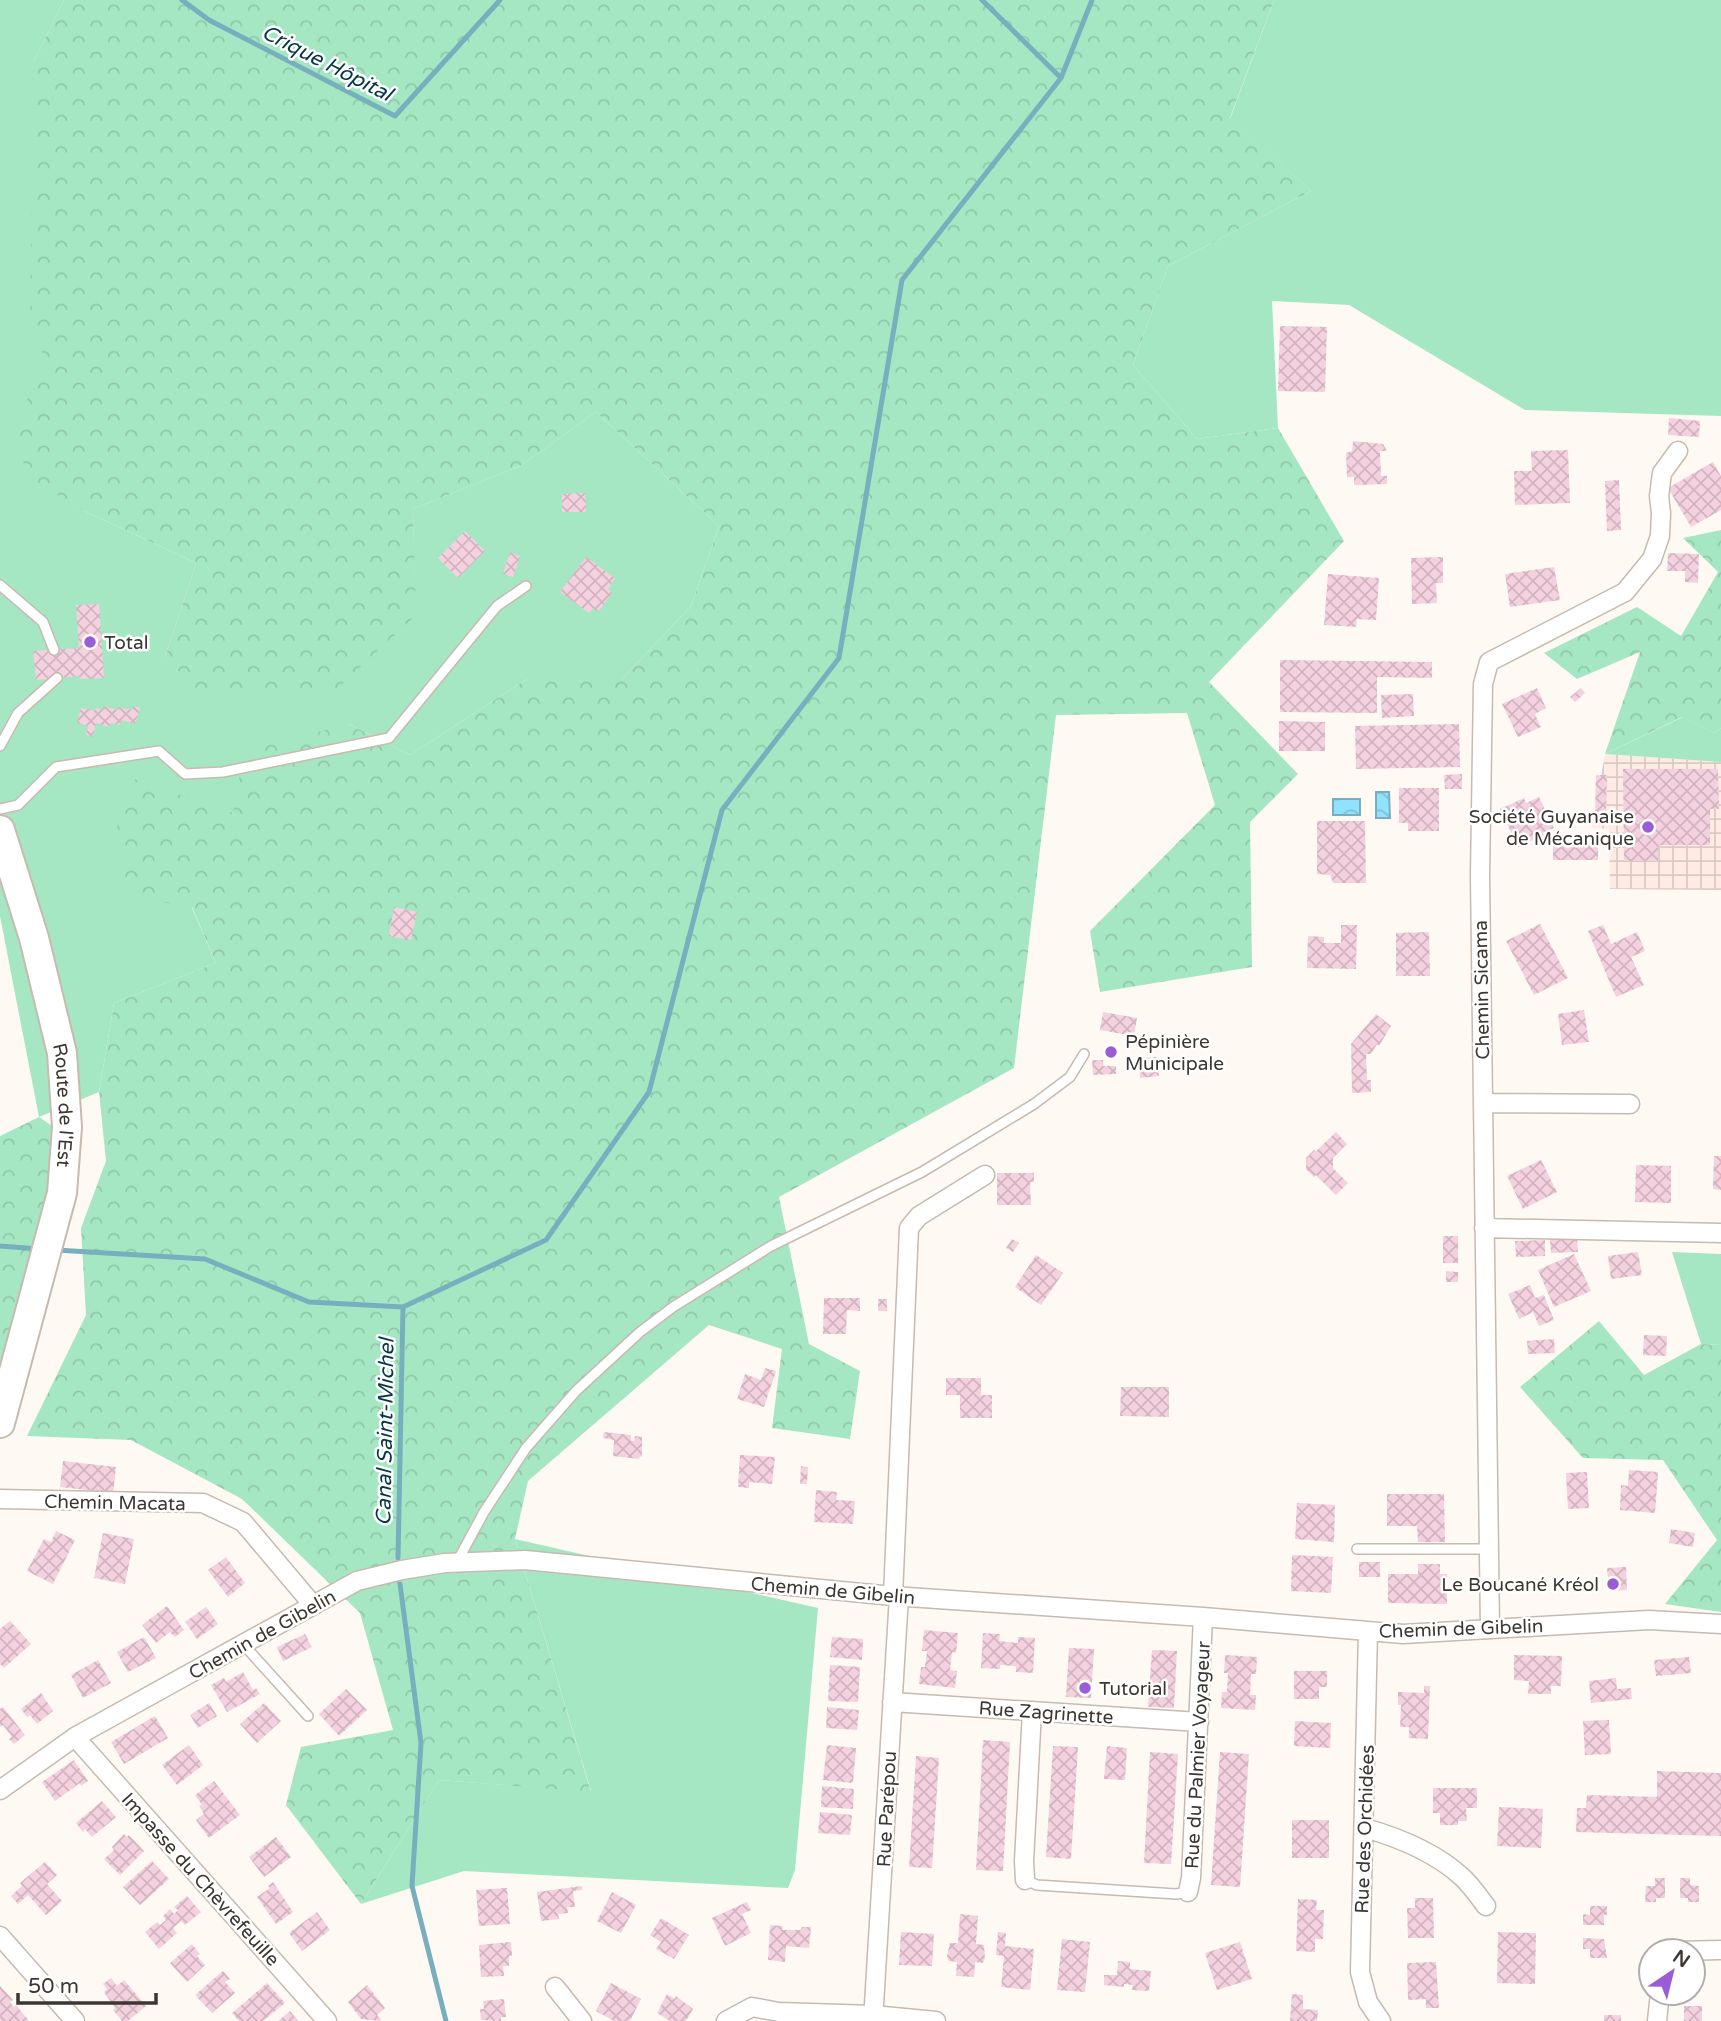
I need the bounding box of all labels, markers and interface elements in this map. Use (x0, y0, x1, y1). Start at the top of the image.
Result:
water label: Crique Hôpital (257, 20, 399, 108)
place label: Total (104, 632, 149, 654)
marker: Total (82, 634, 98, 650)
place label: Société Guyanaise de Mécanique (1469, 806, 1634, 850)
marker: Société Guyanaise de Mécanique (1640, 819, 1656, 835)
street label: Chemin Sicama (1470, 920, 1494, 1060)
place label: Pépinière Municipale (1125, 1031, 1224, 1075)
street label: Route de l'Est (48, 1041, 77, 1168)
marker: Pépinière Municipale (1103, 1044, 1119, 1060)
water label: Canal Saint-Michel (371, 1335, 400, 1526)
street label: Chemin Macata (44, 1491, 186, 1515)
street label: Chemin de Gibelin (750, 1573, 916, 1609)
place label: Le Boucané Kréol (1441, 1574, 1599, 1596)
marker: Le Boucané Kréol (1605, 1576, 1621, 1592)
street label: Chemin de Gibelin (185, 1585, 340, 1684)
street label: Chemin de Gibelin (1378, 1615, 1544, 1643)
street label: Rue du Palmier Voyageur (1181, 1640, 1215, 1869)
place label: Tutorial (1099, 1678, 1167, 1700)
marker: Tutorial (1077, 1680, 1093, 1696)
street label: Rue Zagrinette (978, 1697, 1114, 1729)
street label: Rue des Orchidées (1351, 1744, 1379, 1914)
street label: Rue Parépou (873, 1750, 901, 1868)
street label: Impasse du Chèvrefeuille (117, 1789, 284, 1971)
north arrow (1637, 1937, 1707, 2007)
text: N (1669, 1946, 1694, 1972)
scale bar (18, 1962, 156, 2006)
text: 50 m (28, 1974, 79, 1999)

